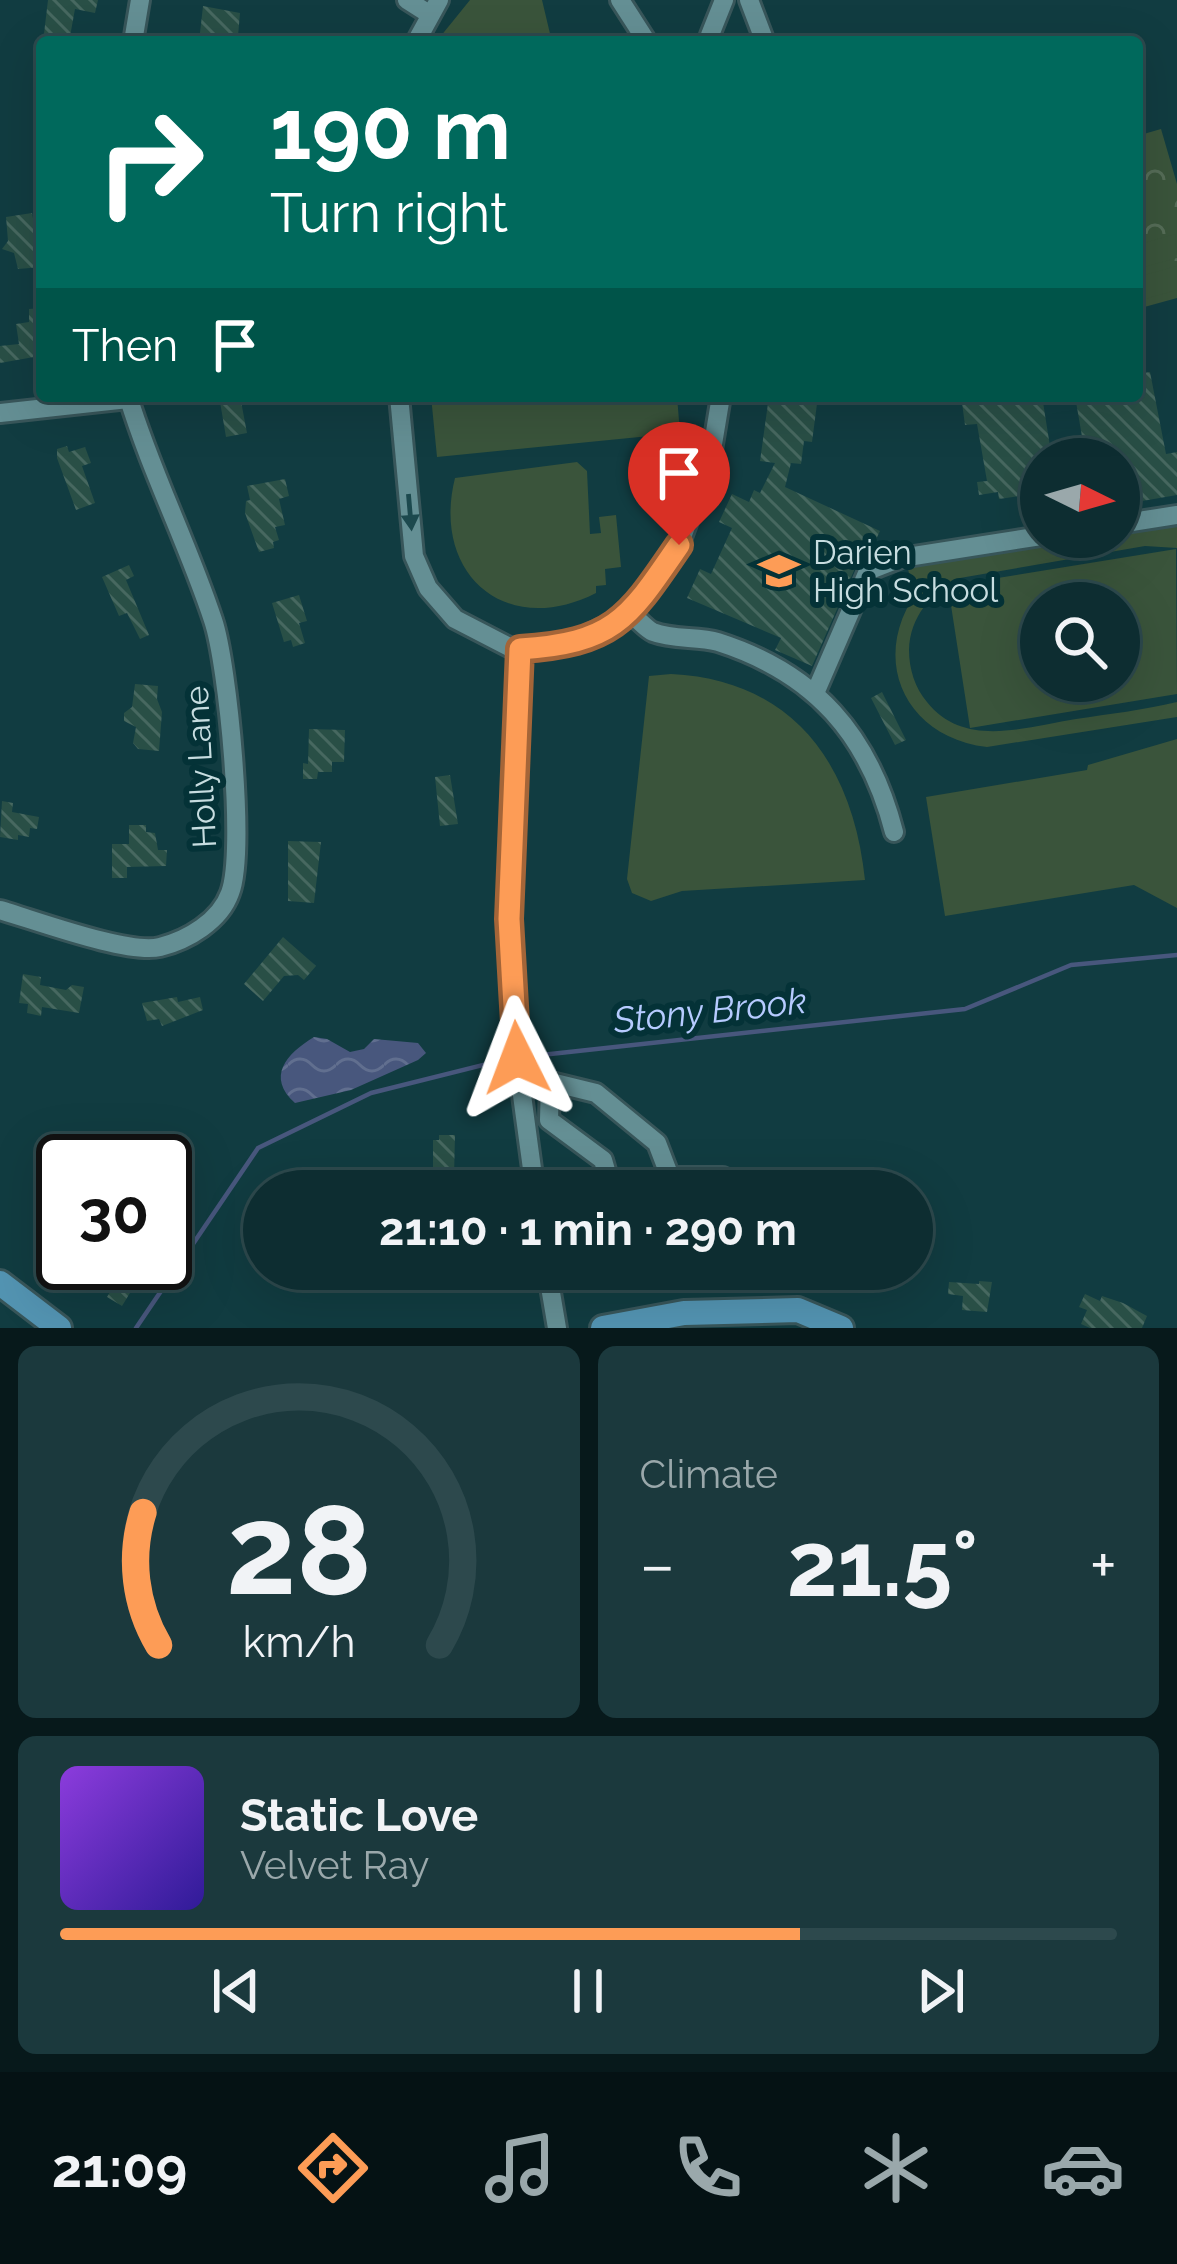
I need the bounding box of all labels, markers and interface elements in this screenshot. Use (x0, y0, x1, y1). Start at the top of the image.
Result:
text: 190 m (270, 80, 511, 179)
icon: right (72, 84, 228, 240)
text: Turn right (270, 181, 508, 245)
icon: arrive (202, 312, 268, 378)
text: Then (72, 319, 178, 372)
pin (628, 422, 730, 545)
north arrow (1020, 438, 1140, 558)
map controls (1020, 438, 1140, 702)
icon: arrive (646, 440, 712, 506)
one-way arrow (401, 494, 420, 532)
place label: Darien High School (813, 533, 999, 610)
school or university icon: Darien High School (756, 548, 802, 594)
button: search (1020, 582, 1140, 702)
street label: Holly Lane (177, 685, 224, 849)
water label: Stony Brook (611, 979, 808, 1041)
position arrow (454, 995, 580, 1121)
speed limit sign: 30 (36, 1134, 192, 1290)
text: 21:10 · 1 min · 290 m (379, 1203, 797, 1256)
text: Climate (640, 1451, 778, 1497)
text: 28 (226, 1477, 372, 1623)
text: 21.5° (787, 1511, 978, 1617)
text: − (640, 1526, 675, 1603)
text: + (1090, 1526, 1117, 1603)
text: km/h (242, 1617, 355, 1667)
text: Static Love (240, 1789, 478, 1842)
text: Velvet Ray (240, 1842, 429, 1888)
icon: previous (203, 1958, 269, 2024)
icon: pause (555, 1958, 621, 2024)
icon: next (908, 1958, 974, 2024)
icon: directions (291, 2126, 375, 2210)
icon: music (478, 2126, 562, 2210)
icon: phone (666, 2126, 750, 2210)
icon: climate (854, 2126, 938, 2210)
icon: car (1041, 2126, 1125, 2210)
text: 21:09 (52, 2136, 187, 2200)

